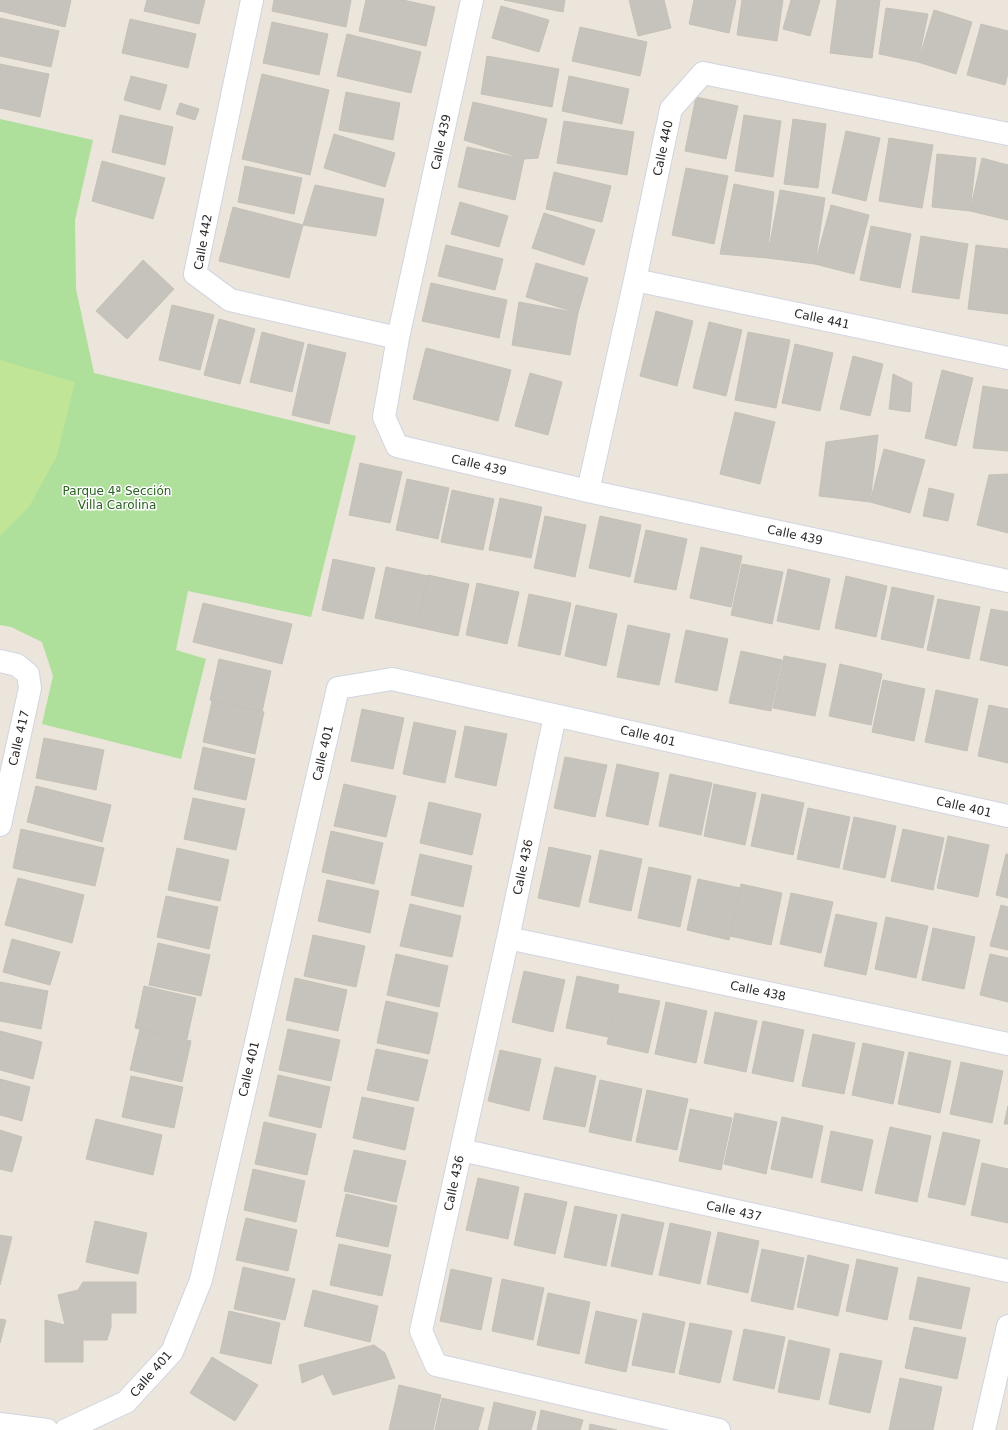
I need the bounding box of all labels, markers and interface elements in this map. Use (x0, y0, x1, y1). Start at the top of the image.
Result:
street label: Calle 439 (428, 113, 454, 171)
street label: Calle 440 (650, 119, 676, 177)
street label: Calle 442 (191, 213, 215, 271)
street label: Calle 441 (793, 306, 851, 332)
street label: Calle 439 (450, 452, 508, 478)
park label: Parque 4ª Sección Villa Carolina (63, 484, 171, 512)
street label: Calle 439 (766, 522, 824, 548)
street label: Calle 417 (6, 709, 32, 767)
street label: Calle 401 (619, 723, 677, 749)
street label: Calle 401 (310, 724, 336, 782)
street label: Calle 401 (935, 794, 993, 820)
street label: Calle 436 (510, 838, 536, 896)
street label: Calle 438 (729, 978, 787, 1004)
street label: Calle 401 (236, 1040, 262, 1098)
street label: Calle 436 (441, 1154, 467, 1212)
street label: Calle 437 (705, 1198, 763, 1224)
street label: Calle 401 (127, 1348, 175, 1400)

